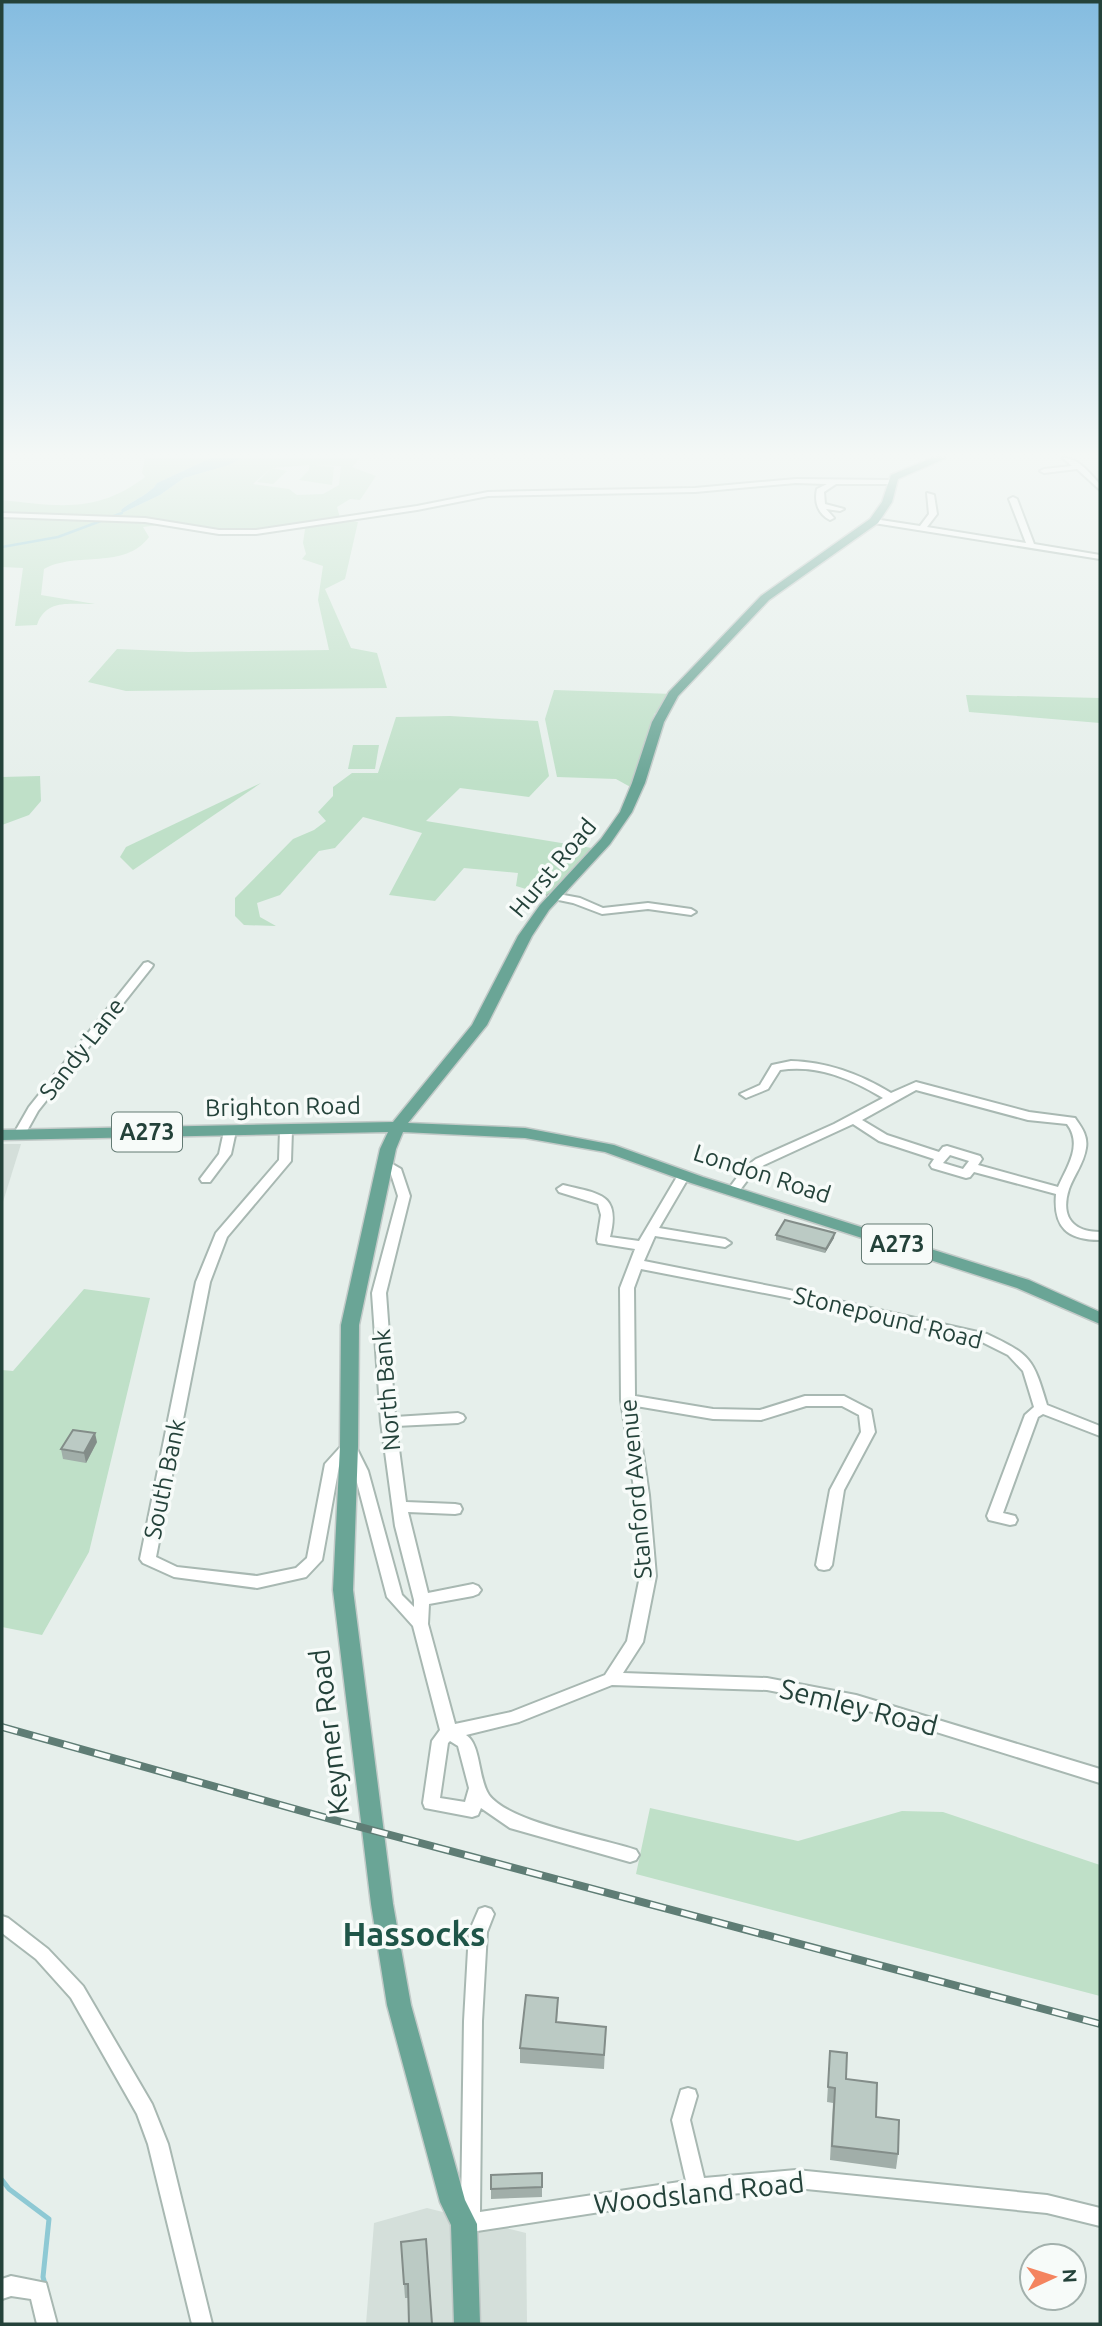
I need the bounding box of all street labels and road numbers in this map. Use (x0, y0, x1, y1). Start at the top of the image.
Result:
street label: Hurst Road (504, 813, 602, 922)
street label: Sandy Lane (34, 993, 130, 1105)
street label: Brighton Road (205, 1092, 361, 1121)
road number: A273 (112, 1112, 182, 1152)
street label: London Road (690, 1139, 834, 1208)
road number: A273 (862, 1224, 932, 1264)
street label: Stonepound Road (791, 1281, 985, 1354)
street label: North Bank (368, 1328, 405, 1452)
street label: Stanford Avenue (614, 1398, 657, 1580)
street label: South Bank (139, 1416, 190, 1542)
street label: Keymer Road (303, 1647, 354, 1817)
street label: Semley Road (777, 1672, 941, 1741)
street label: Woodsland Road (592, 2166, 806, 2219)

